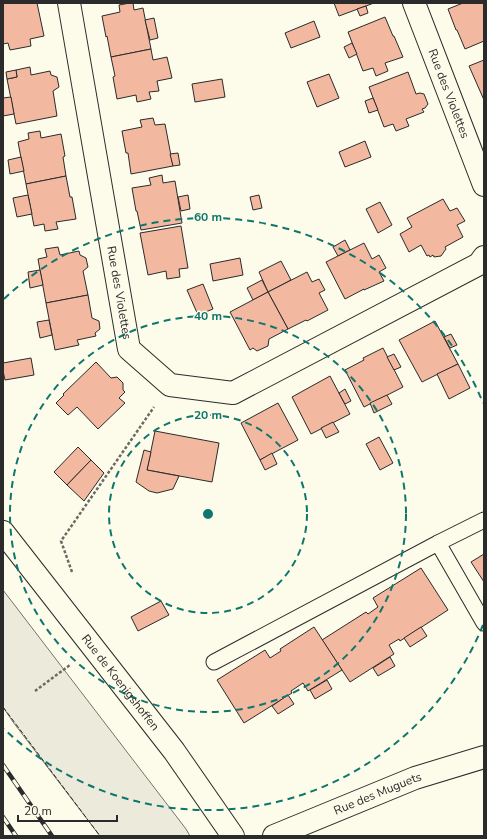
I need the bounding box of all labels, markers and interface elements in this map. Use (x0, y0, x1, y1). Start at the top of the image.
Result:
street label: Rue des Violettes (424, 47, 473, 141)
text: 60 m (194, 209, 222, 225)
street label: Rue des Violettes (103, 245, 135, 341)
text: 40 m (194, 308, 222, 324)
text: 20 m (194, 407, 222, 423)
centre of rings (201, 507, 215, 521)
street label: Rue de Koenigshoffen (78, 631, 163, 734)
street label: Rue des Muguets (331, 768, 424, 819)
scale bar (18, 797, 117, 823)
text: 20 m (24, 803, 52, 819)

